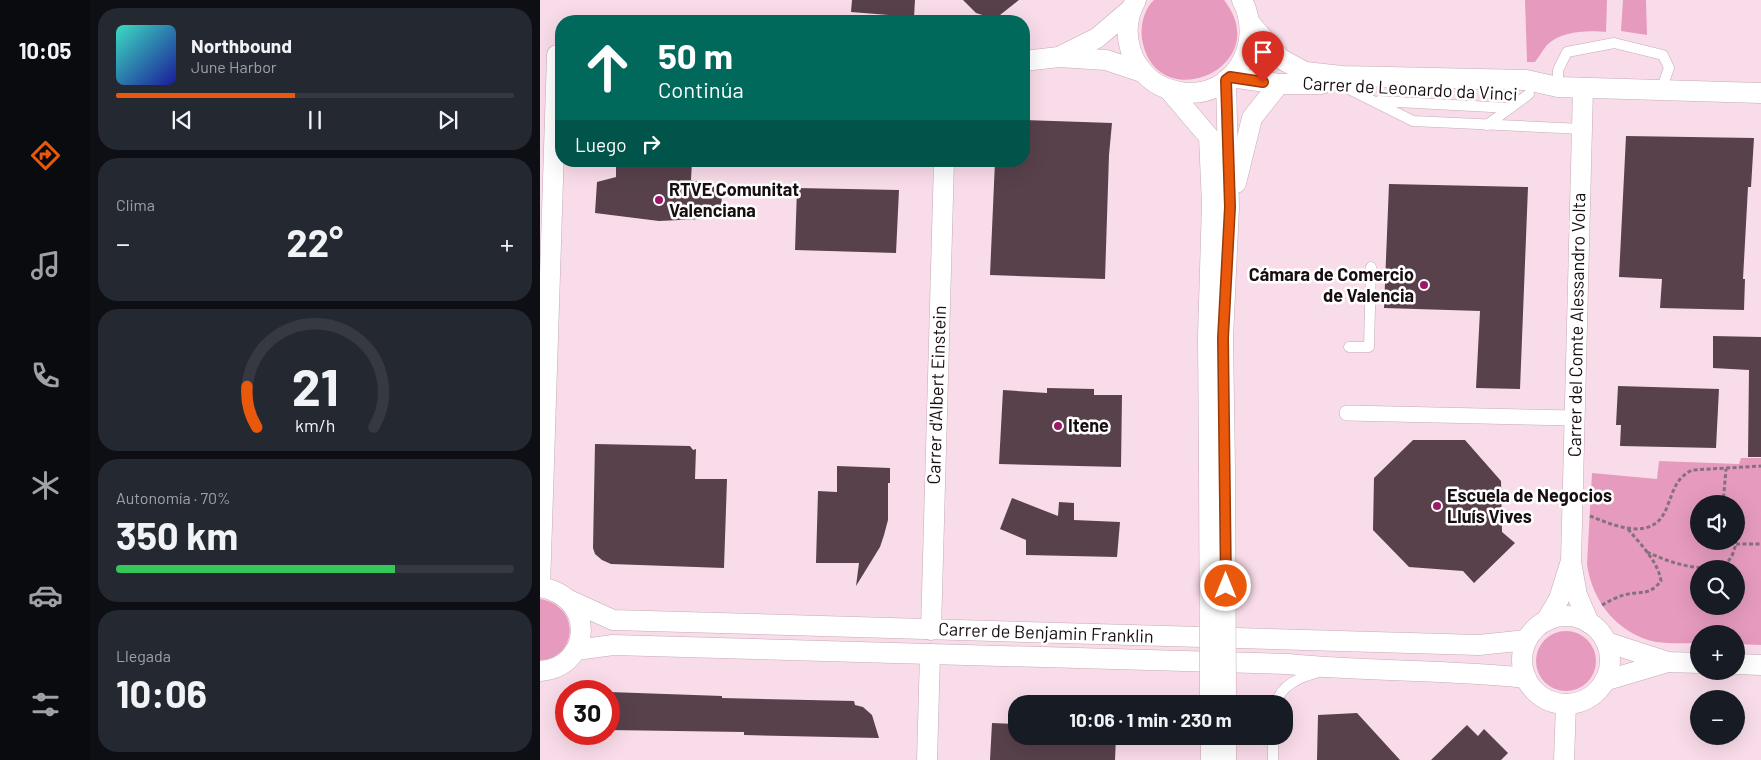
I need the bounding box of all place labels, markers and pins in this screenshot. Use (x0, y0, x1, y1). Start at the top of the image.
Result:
pin (1242, 31, 1284, 82)
place label: RTVE Comunitat Valenciana (669, 178, 799, 221)
marker: RTVE Comunitat Valenciana (653, 194, 665, 206)
place label: Cámara de Comercio de Valencia (1249, 263, 1414, 306)
marker: Cámara de Comercio de Valencia (1418, 279, 1430, 291)
place label: Itene (1068, 414, 1109, 436)
marker: Itene (1052, 420, 1064, 432)
place label: Escuela de Negocios Lluís Vives (1447, 484, 1612, 527)
marker: Escuela de Negocios Lluís Vives (1431, 500, 1443, 512)

